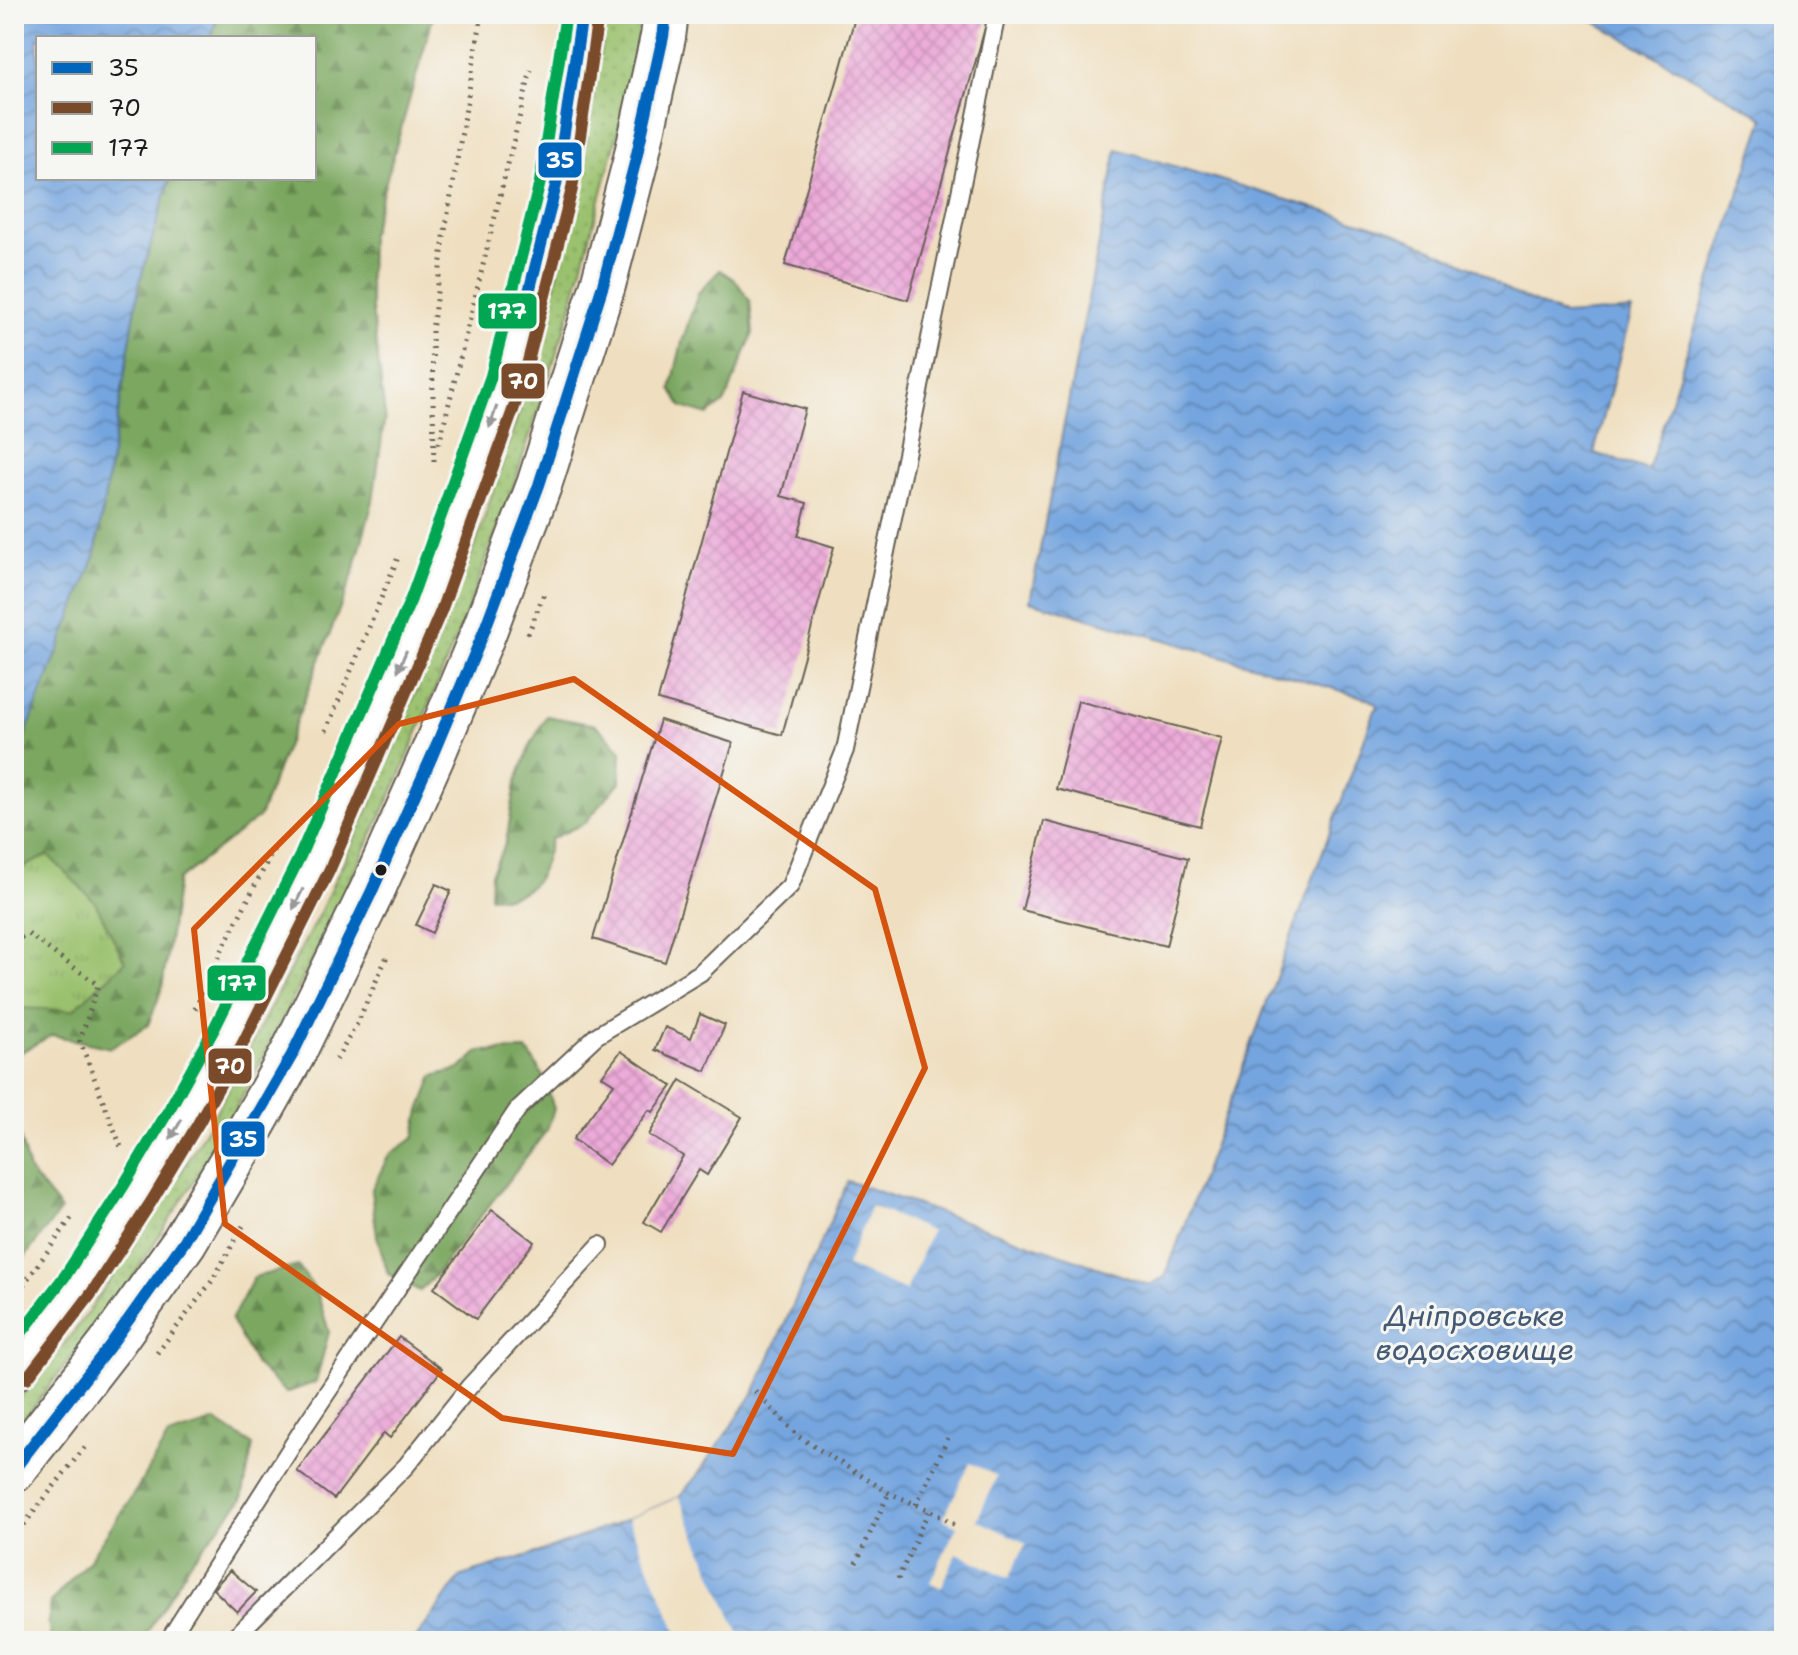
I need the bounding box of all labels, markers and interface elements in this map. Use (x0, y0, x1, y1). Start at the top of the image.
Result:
legend (36, 36, 316, 180)
text: 35 (108, 52, 139, 84)
text: 70 (108, 92, 141, 124)
text: 177 (108, 132, 149, 164)
line badge: 35 (537, 141, 583, 179)
text: 35 (546, 146, 575, 175)
line badge: 177 (477, 292, 538, 330)
text: 177 (487, 297, 527, 326)
line badge: 70 (500, 362, 546, 400)
text: 70 (508, 367, 538, 396)
one-way arrow (486, 406, 499, 430)
one-way arrow (396, 649, 409, 673)
unlabelled marker (373, 862, 389, 878)
one-way arrow (291, 887, 305, 911)
line badge: 177 (206, 964, 267, 1002)
text: 177 (217, 969, 257, 998)
line badge: 70 (207, 1047, 253, 1085)
text: 70 (215, 1052, 245, 1081)
one-way arrow (170, 1118, 184, 1140)
line badge: 35 (220, 1120, 266, 1158)
text: 35 (229, 1125, 258, 1154)
water label: Дніпровське водосховище (1376, 1295, 1574, 1370)

